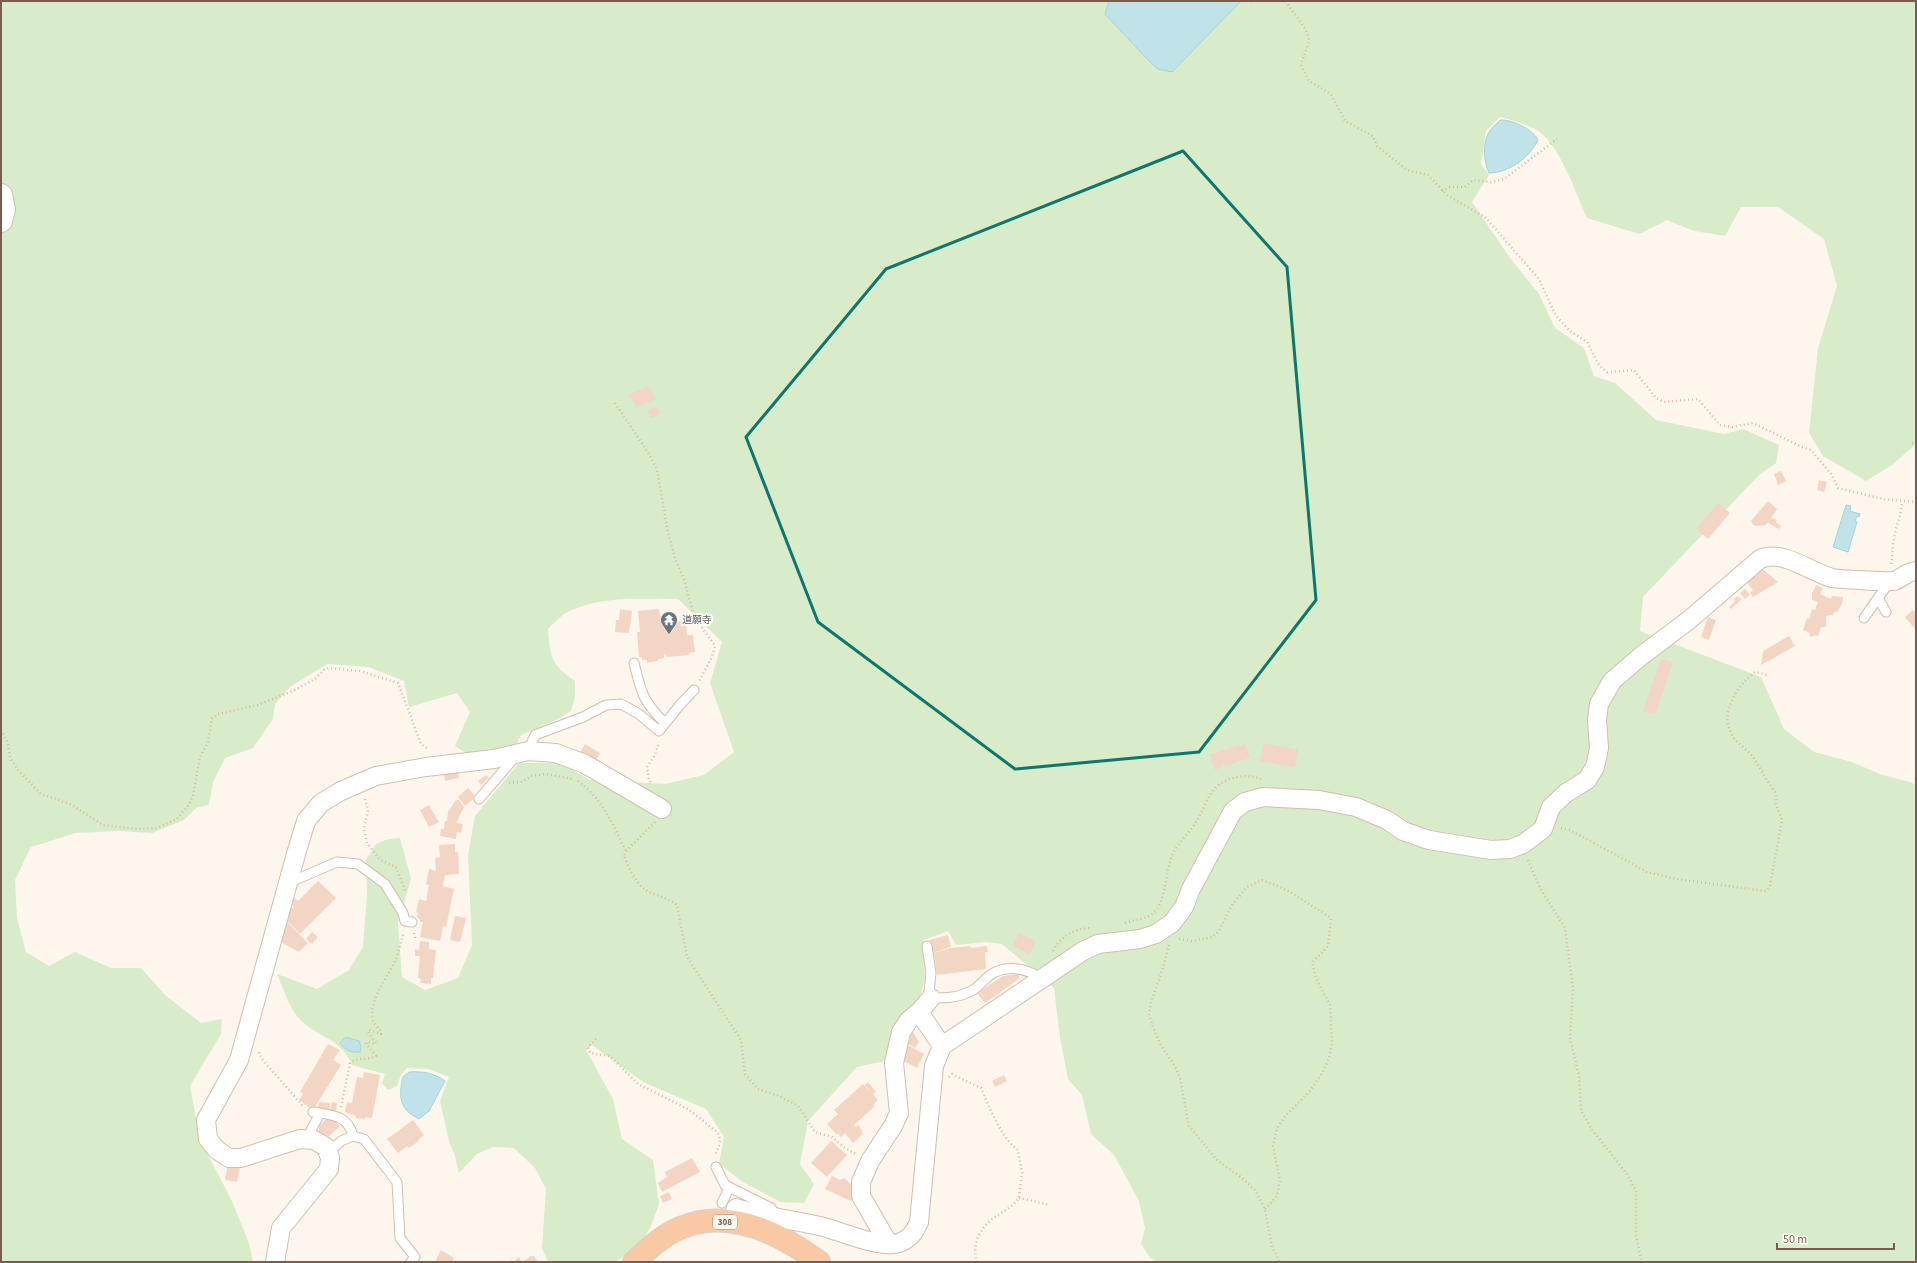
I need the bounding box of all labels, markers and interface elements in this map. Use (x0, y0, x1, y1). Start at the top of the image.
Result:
temple icon: 道願寺 (659, 610, 679, 635)
place label: 道願寺 (682, 613, 712, 627)
road number: 308 (713, 1215, 737, 1229)
scale bar (1777, 1225, 1894, 1251)
text: 50 m (1783, 1231, 1807, 1248)

